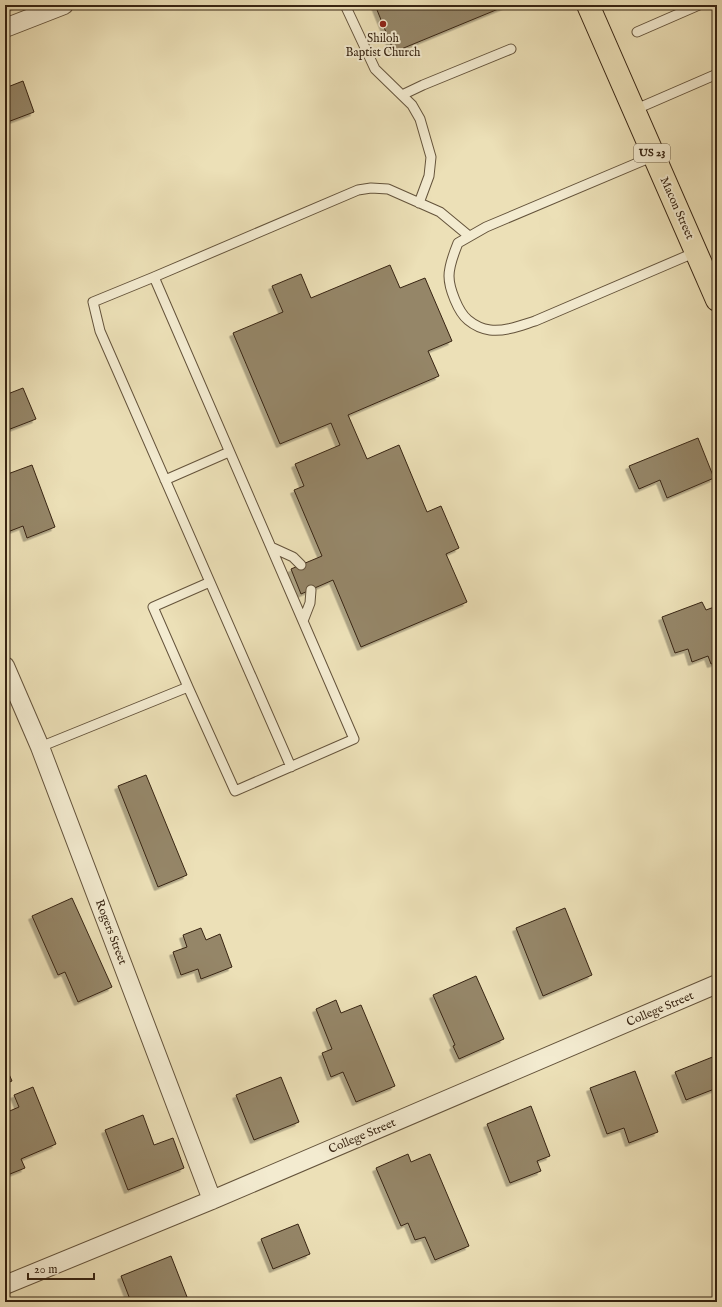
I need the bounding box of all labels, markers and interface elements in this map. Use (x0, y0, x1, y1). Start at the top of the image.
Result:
marker: Shiloh Baptist Church (378, 19, 388, 29)
place label: Shiloh Baptist Church (346, 31, 421, 61)
road number: US 23 (634, 144, 670, 162)
street label: Macon Street (657, 174, 697, 242)
street label: Rogers Street (92, 897, 130, 967)
street label: College Street (624, 988, 696, 1030)
street label: College Street (326, 1115, 398, 1157)
scale bar (28, 1255, 94, 1281)
text: 20 m (34, 1262, 57, 1277)

